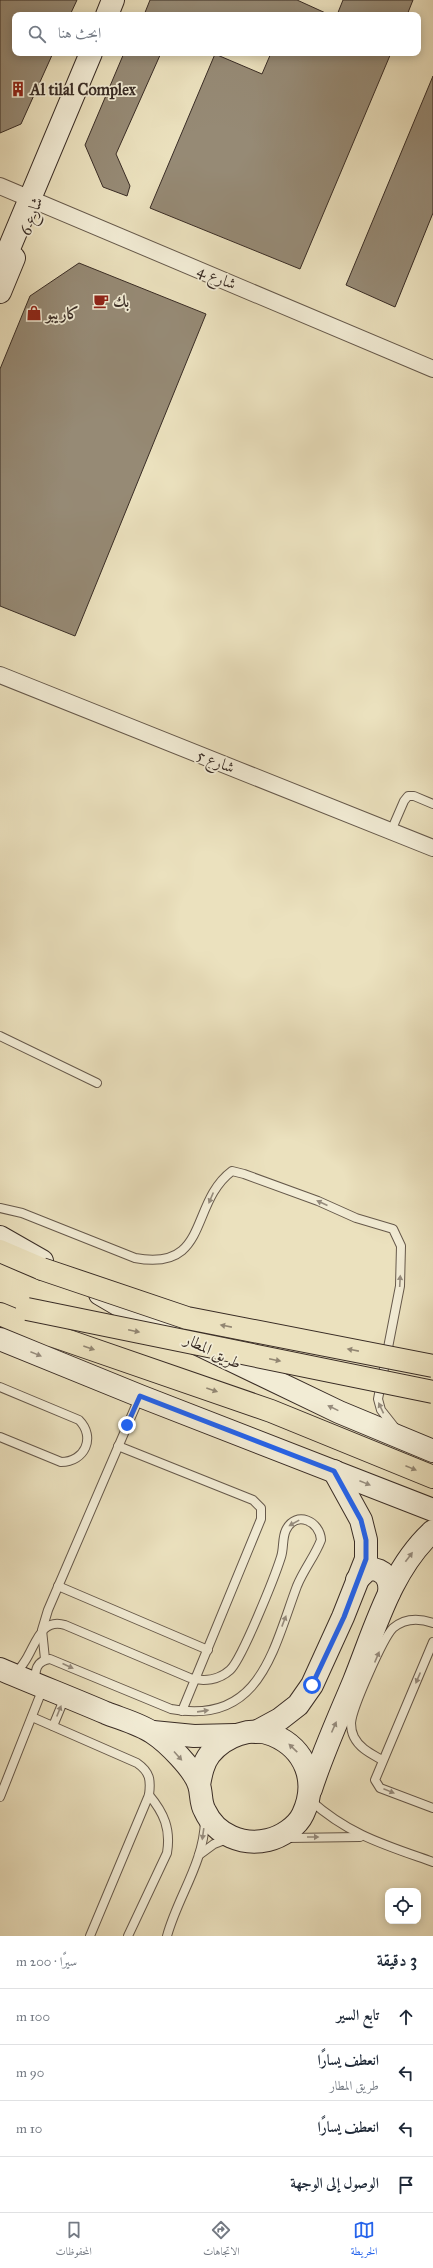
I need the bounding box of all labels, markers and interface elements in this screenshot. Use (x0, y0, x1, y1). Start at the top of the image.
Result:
search box (12, 12, 421, 56)
icon: search (26, 23, 48, 45)
text: ابحث هنا (58, 24, 101, 42)
building icon: Al tilal Complex (9, 80, 27, 98)
place label: Al tilal Complex (29, 80, 137, 100)
street label: شارع 6 (15, 194, 50, 239)
street label: شارع 4 (193, 260, 239, 297)
cafe icon: بك (92, 292, 110, 310)
place label: بك (113, 292, 129, 311)
shop icon: كاريبو (25, 304, 43, 322)
place label: كاريبو (44, 304, 79, 324)
street label: شارع 5 (193, 745, 237, 781)
one-way arrow (208, 1192, 214, 1203)
one-way arrow (316, 1199, 328, 1206)
one-way arrow (397, 1275, 404, 1287)
one-way arrow (220, 1322, 232, 1328)
one-way arrow (128, 1328, 140, 1334)
street label: طريق المطار (179, 1328, 244, 1374)
one-way arrow (83, 1345, 95, 1351)
one-way arrow (347, 1347, 360, 1353)
one-way arrow (31, 1351, 43, 1357)
one-way arrow (269, 1357, 281, 1363)
one-way arrow (206, 1388, 218, 1394)
one-way arrow (378, 1402, 384, 1414)
one-way arrow (327, 1405, 338, 1411)
route end (118, 1416, 136, 1434)
one-way arrow (405, 1465, 416, 1471)
one-way arrow (360, 1481, 372, 1487)
one-way arrow (288, 1520, 300, 1527)
one-way arrow (405, 1552, 413, 1563)
one-way arrow (281, 1615, 287, 1626)
one-way arrow (374, 1651, 380, 1662)
one-way arrow (63, 1663, 75, 1669)
one-way arrow (414, 1673, 420, 1685)
route start (303, 1676, 321, 1694)
one-way arrow (56, 1706, 62, 1717)
one-way arrow (197, 1708, 209, 1714)
one-way arrow (330, 1721, 337, 1733)
one-way arrow (288, 1743, 298, 1752)
one-way arrow (174, 1751, 183, 1762)
one-way arrow (384, 1789, 396, 1795)
one-way arrow (200, 1828, 206, 1840)
one-way arrow (307, 1834, 320, 1840)
map controls (385, 1888, 421, 1924)
button: locate (385, 1888, 421, 1924)
text: 3 دقيقة (377, 1950, 417, 1971)
text: سيرًا · 200 m (16, 1954, 77, 1970)
text: تابع السير (337, 2006, 379, 2024)
icon: ahead (395, 2006, 417, 2028)
text: 100 m (16, 2009, 50, 2025)
text: انعطف يسارًا (317, 2051, 379, 2069)
icon: left (395, 2062, 417, 2084)
text: 90 m (16, 2065, 44, 2081)
text: طريق المطار (330, 2078, 379, 2094)
text: انعطف يسارًا (317, 2118, 379, 2136)
icon: left (395, 2118, 417, 2140)
text: 10 m (16, 2121, 42, 2137)
text: الوصول إلى الوجهة (290, 2174, 379, 2192)
icon: arrive (395, 2174, 417, 2196)
tab: المحفوظات (56, 2219, 92, 2262)
tab: الاتجاهات (203, 2219, 240, 2262)
tab: الخريطة (351, 2219, 377, 2262)

